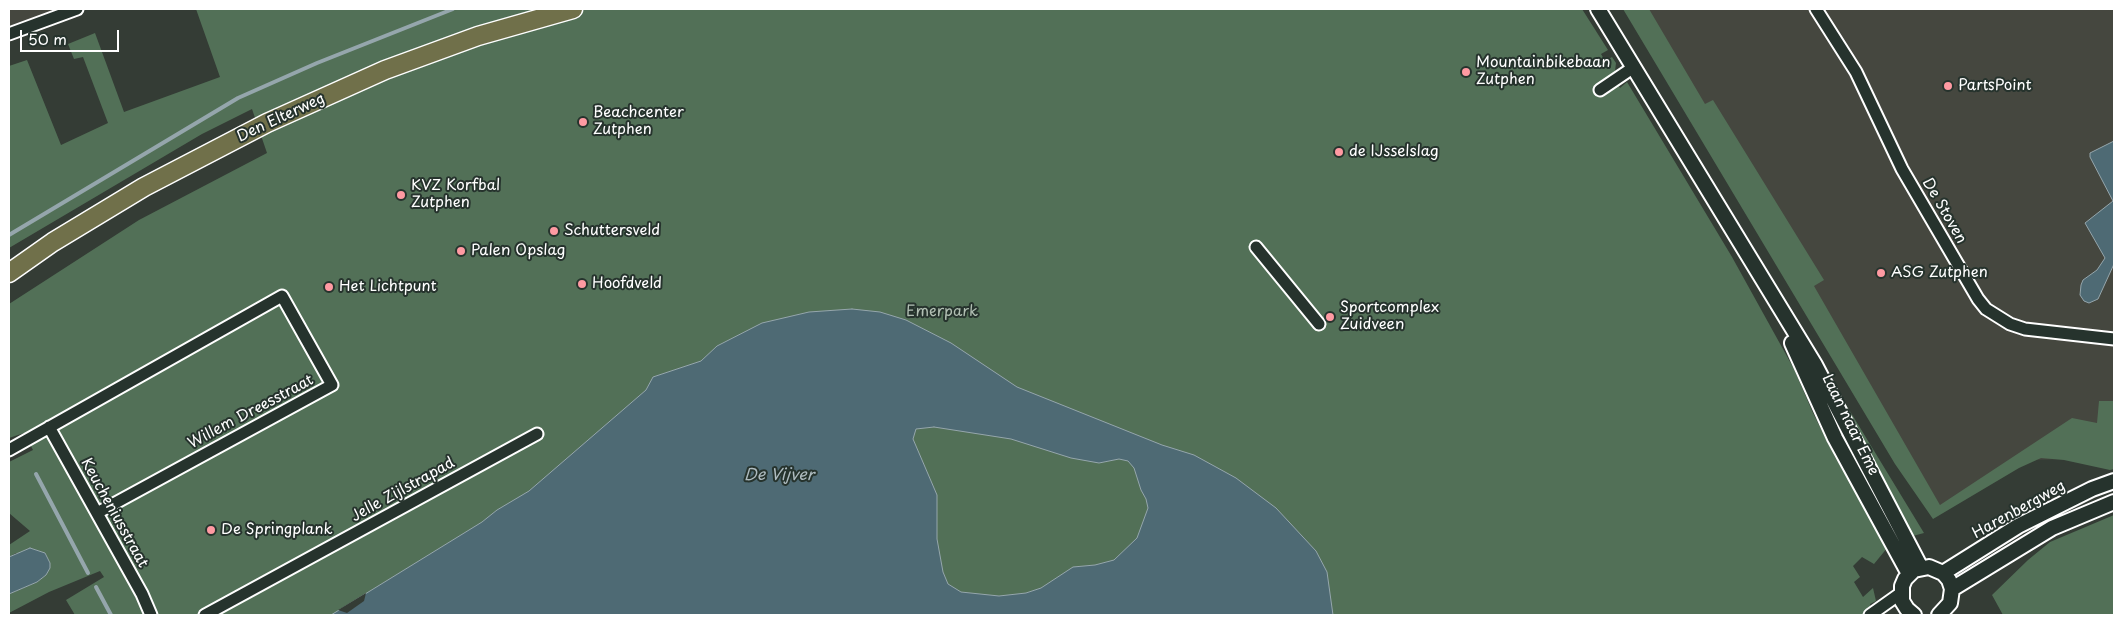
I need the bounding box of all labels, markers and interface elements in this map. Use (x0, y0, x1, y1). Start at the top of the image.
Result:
scale bar (22, 20, 121, 52)
text: 50 m (28, 27, 67, 50)
place label: Mountainbikebaan Zutphen (1476, 54, 1611, 89)
marker: Mountainbikebaan Zutphen (1460, 66, 1472, 78)
place label: PartsPoint (1958, 77, 2032, 95)
marker: PartsPoint (1942, 80, 1954, 92)
street label: Den Elterweg (234, 90, 328, 146)
place label: Beachcenter Zutphen (593, 104, 684, 139)
marker: Beachcenter Zutphen (577, 116, 589, 128)
place label: de IJsselslag (1349, 143, 1439, 161)
marker: de IJsselslag (1333, 146, 1345, 158)
street label: De Stoven (1918, 175, 1970, 247)
place label: KVZ Korfbal Zutphen (411, 177, 500, 212)
marker: KVZ Korfbal Zutphen (395, 189, 407, 201)
place label: Schuttersveld (564, 222, 660, 240)
marker: Schuttersveld (548, 225, 560, 237)
place label: Palen Opslag (471, 242, 565, 260)
marker: Palen Opslag (455, 245, 467, 257)
place label: ASG Zutphen (1891, 264, 1988, 282)
marker: ASG Zutphen (1875, 267, 1887, 279)
place label: Hoofdveld (592, 275, 662, 293)
place label: Het Lichtpunt (339, 278, 437, 296)
marker: Hoofdveld (576, 278, 588, 290)
marker: Het Lichtpunt (323, 281, 335, 293)
place label: Sportcomplex Zuidveen (1340, 299, 1439, 334)
park label: Emerpark (906, 303, 978, 321)
marker: Sportcomplex Zuidveen (1324, 311, 1336, 323)
street label: Willem Dreesstraat (185, 371, 317, 453)
street label: Laan naar Eme (1818, 371, 1882, 479)
street label: Jelle Zijlstrapad (348, 454, 458, 526)
street label: Keucheniusstraat (76, 455, 152, 571)
water label: De Vijver (744, 466, 814, 486)
street label: Harenbergweg (1969, 477, 2069, 543)
place label: De Springplank (221, 521, 333, 539)
marker: De Springplank (205, 524, 217, 536)

